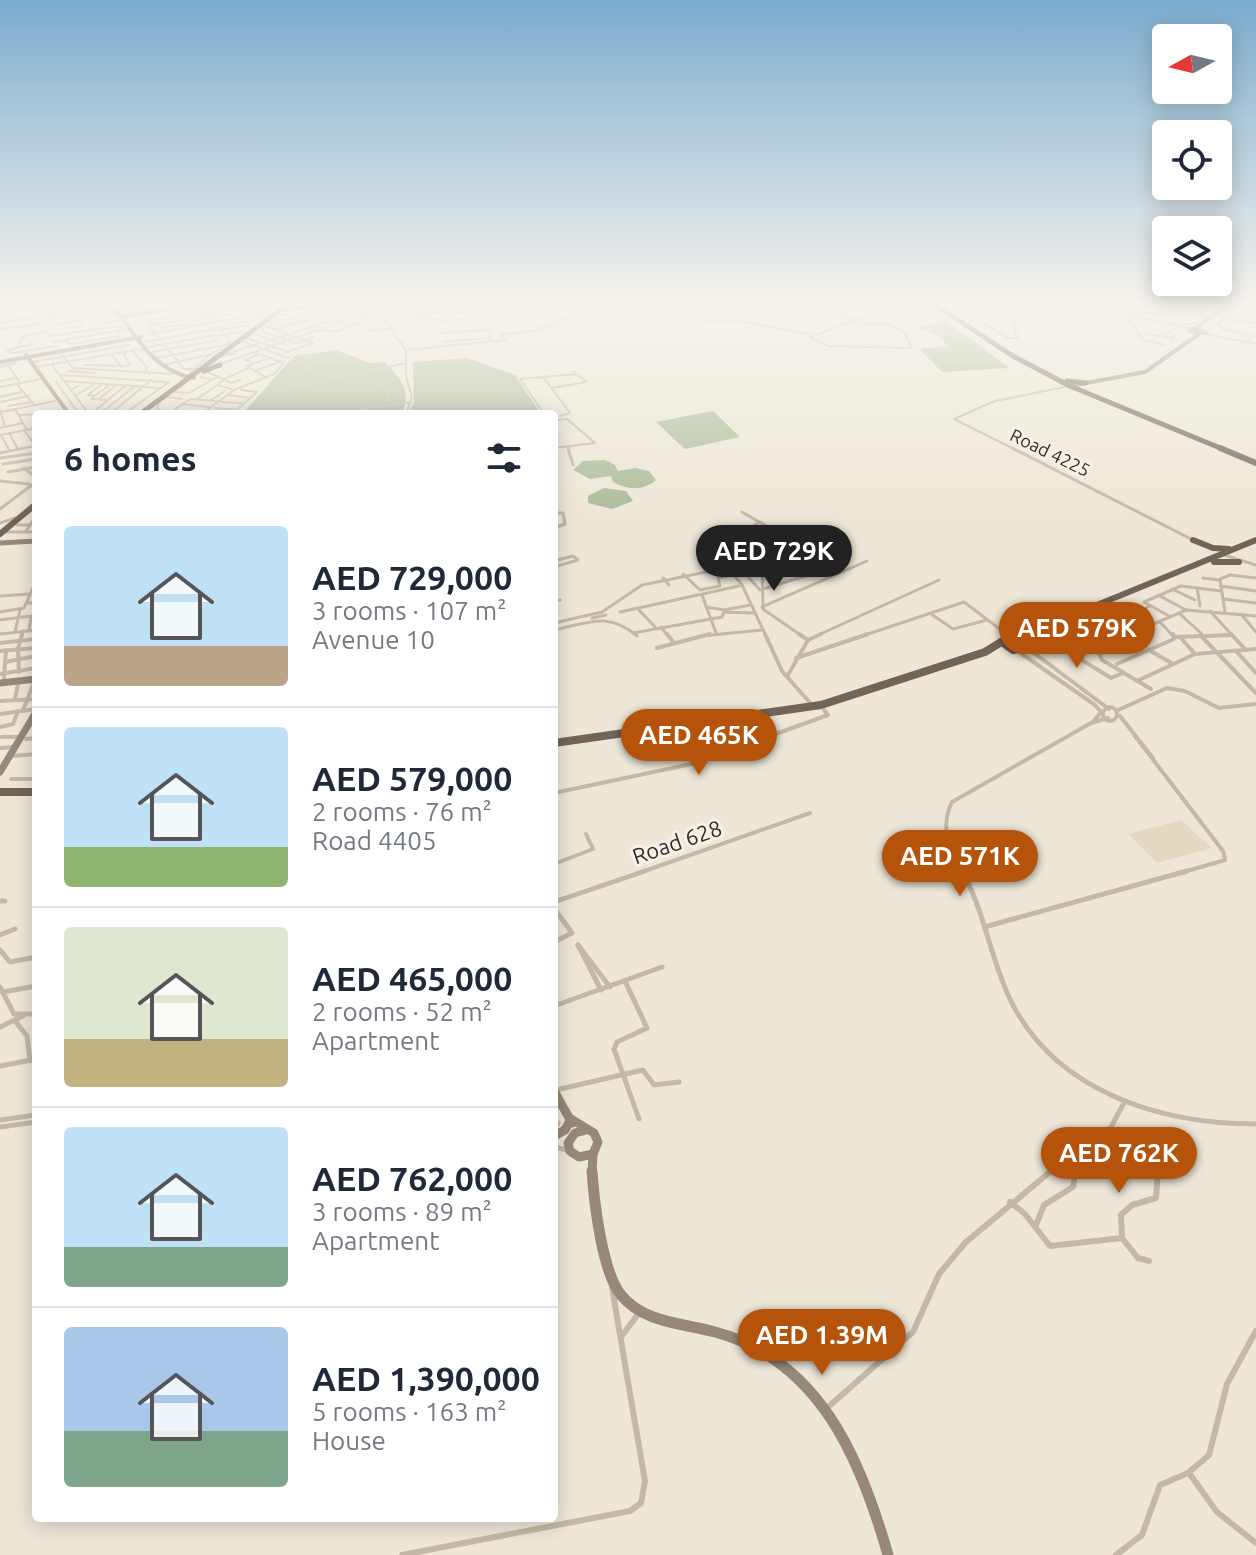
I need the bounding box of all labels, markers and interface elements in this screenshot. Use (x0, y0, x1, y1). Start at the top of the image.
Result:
north arrow (1152, 24, 1232, 104)
map controls (1152, 24, 1232, 296)
button: locate (1152, 120, 1232, 200)
button: layers (1152, 216, 1232, 296)
street label: Road 4225 (1007, 424, 1094, 480)
icon: filters (482, 436, 526, 480)
text: 6 homes (64, 439, 197, 477)
pin: AED 729K (691, 525, 857, 593)
text: AED 729K (714, 536, 834, 565)
icon: home (128, 558, 224, 654)
text: AED 729,000 (312, 558, 512, 596)
text: 3 rooms · 107 m² (312, 596, 507, 625)
pin: AED 579K (994, 602, 1160, 670)
text: AED 579K (1017, 613, 1137, 642)
text: Avenue 10 (312, 625, 435, 654)
pin: AED 465K (616, 709, 782, 777)
text: AED 465K (639, 720, 759, 749)
icon: home (128, 759, 224, 855)
text: AED 579,000 (312, 759, 512, 797)
text: 2 rooms · 76 m² (312, 797, 492, 826)
street label: Road 628 (629, 815, 725, 868)
text: Road 4405 (312, 826, 437, 855)
pin: AED 571K (877, 830, 1043, 898)
text: AED 571K (900, 841, 1020, 870)
icon: home (128, 959, 224, 1055)
text: AED 465,000 (312, 959, 512, 997)
text: 2 rooms · 52 m² (312, 997, 492, 1026)
text: Apartment (312, 1026, 439, 1055)
pin: AED 762K (1036, 1127, 1202, 1195)
text: AED 762K (1059, 1138, 1179, 1167)
icon: home (128, 1159, 224, 1255)
text: AED 762,000 (312, 1159, 512, 1197)
text: 3 rooms · 89 m² (312, 1197, 492, 1226)
text: Apartment (312, 1226, 439, 1255)
pin: AED 1.39M (730, 1309, 914, 1377)
text: AED 1.39M (756, 1320, 888, 1349)
icon: home (128, 1359, 224, 1455)
text: AED 1,390,000 (312, 1359, 540, 1397)
text: 5 rooms · 163 m² (312, 1397, 507, 1426)
text: House (312, 1426, 386, 1455)

